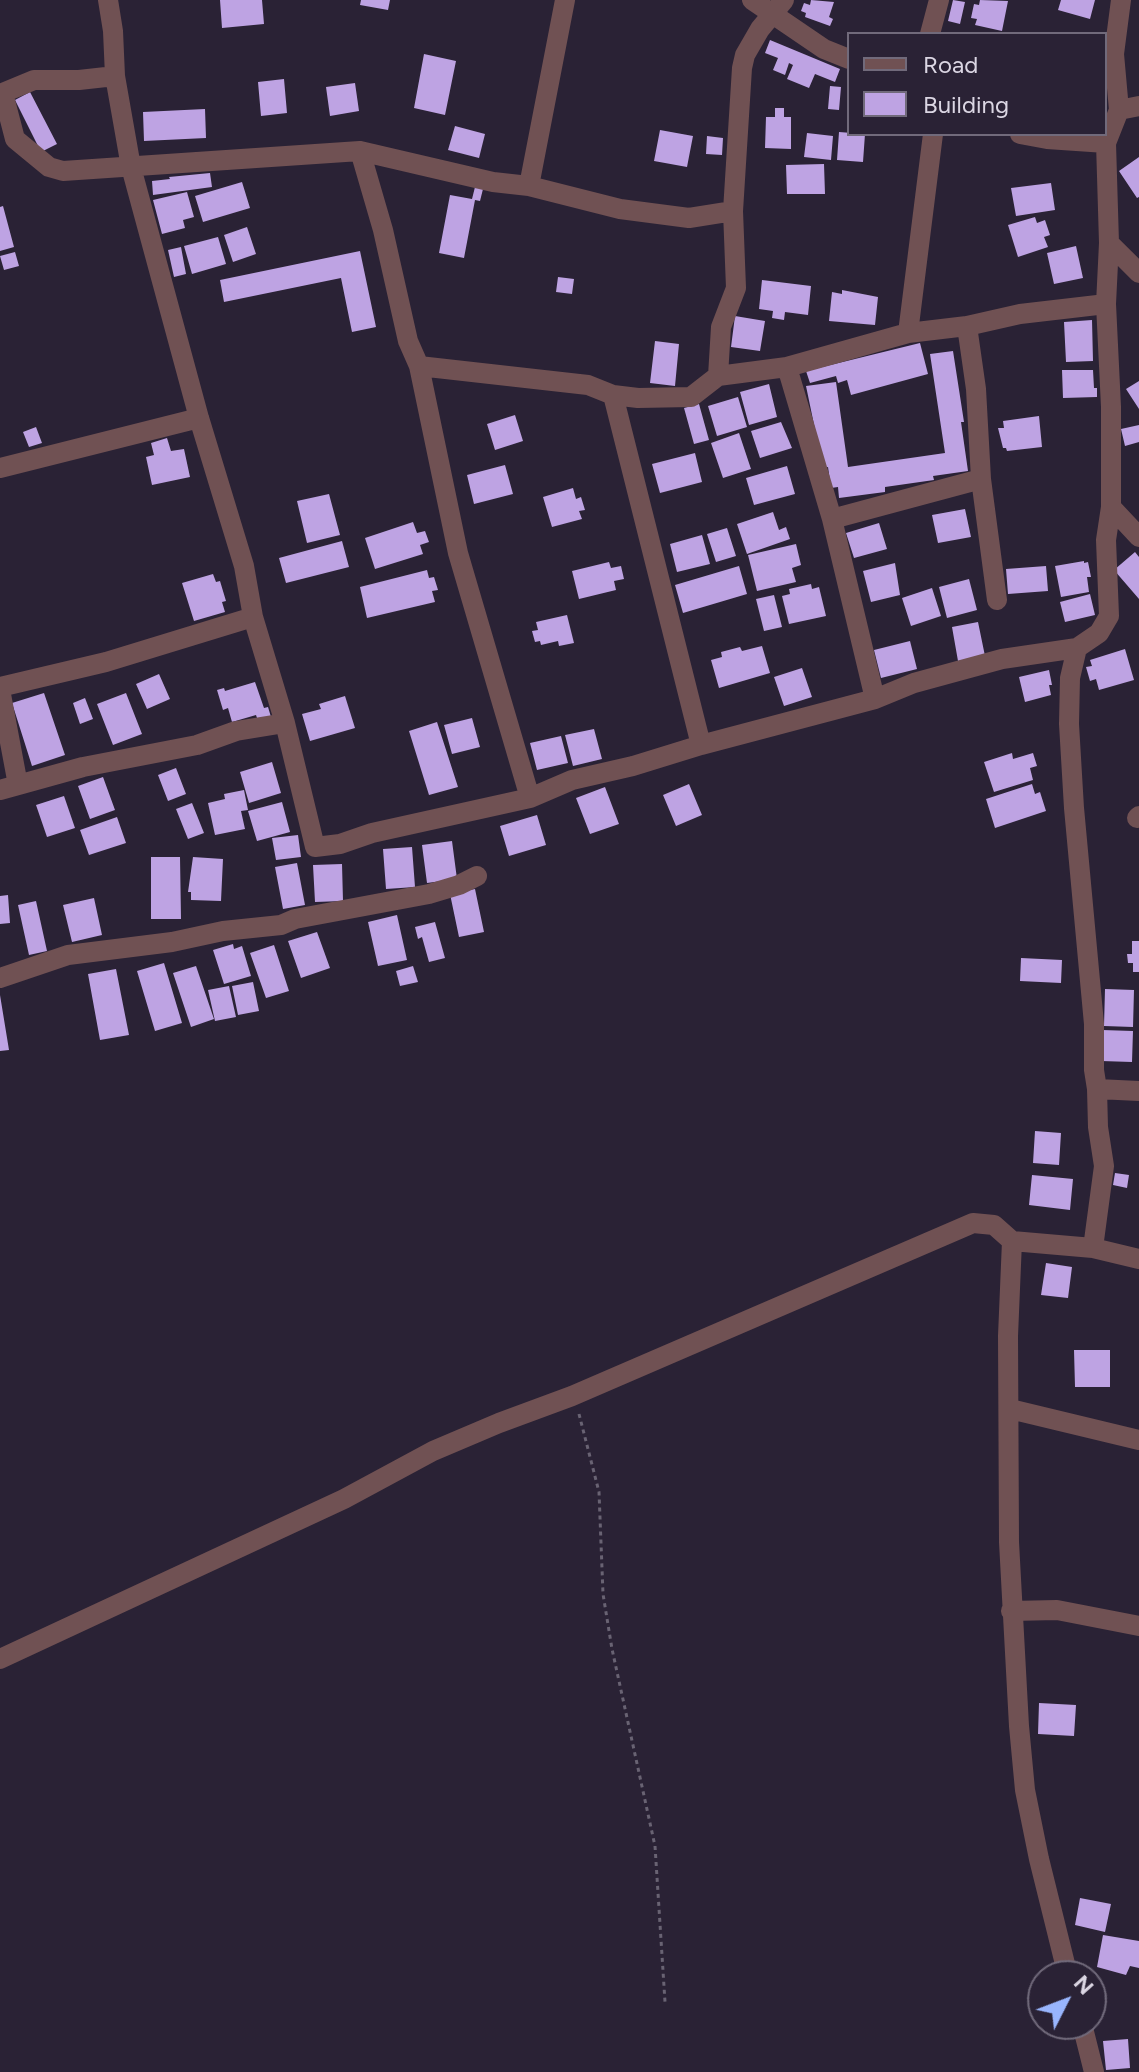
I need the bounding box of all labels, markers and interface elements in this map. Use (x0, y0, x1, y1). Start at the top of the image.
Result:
legend (847, 32, 1107, 136)
text: Road (923, 50, 978, 79)
text: Building (923, 90, 1009, 119)
north arrow (1027, 1960, 1107, 2040)
text: N (1068, 1970, 1099, 2000)

